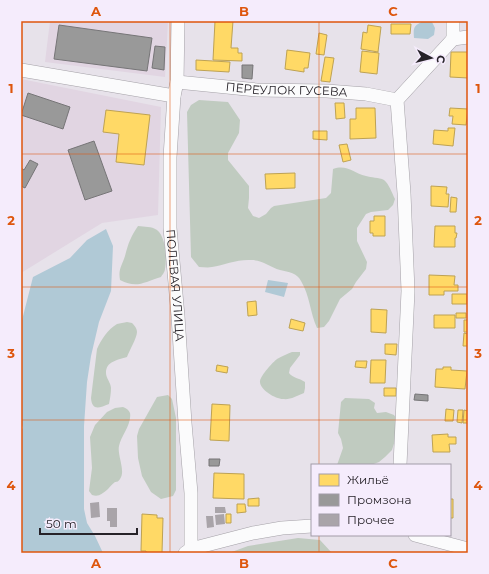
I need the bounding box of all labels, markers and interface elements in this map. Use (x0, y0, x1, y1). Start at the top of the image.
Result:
text: A (90, 3, 102, 19)
text: B (239, 3, 249, 19)
text: C (388, 3, 398, 19)
north arrow (411, 38, 451, 78)
text: С (433, 54, 448, 64)
street label: ПЕРЕУЛОК ГУСЕВА (225, 79, 348, 100)
text: 1 (8, 80, 14, 96)
text: 1 (475, 80, 481, 96)
text: 2 (7, 212, 15, 228)
text: 2 (474, 212, 482, 228)
street label: ПОЛЕВАЯ УЛИЦА (163, 228, 188, 342)
text: 3 (6, 345, 15, 361)
text: 3 (473, 345, 482, 361)
legend (311, 464, 451, 536)
text: Жильё (347, 472, 389, 487)
text: 4 (7, 477, 16, 493)
text: 4 (474, 477, 483, 493)
text: Промзона (347, 492, 411, 507)
scale bar (40, 510, 137, 536)
text: Прочее (347, 512, 395, 527)
text: 50 m (46, 516, 77, 531)
text: A (90, 555, 102, 571)
text: B (239, 555, 249, 571)
text: C (388, 555, 398, 571)

